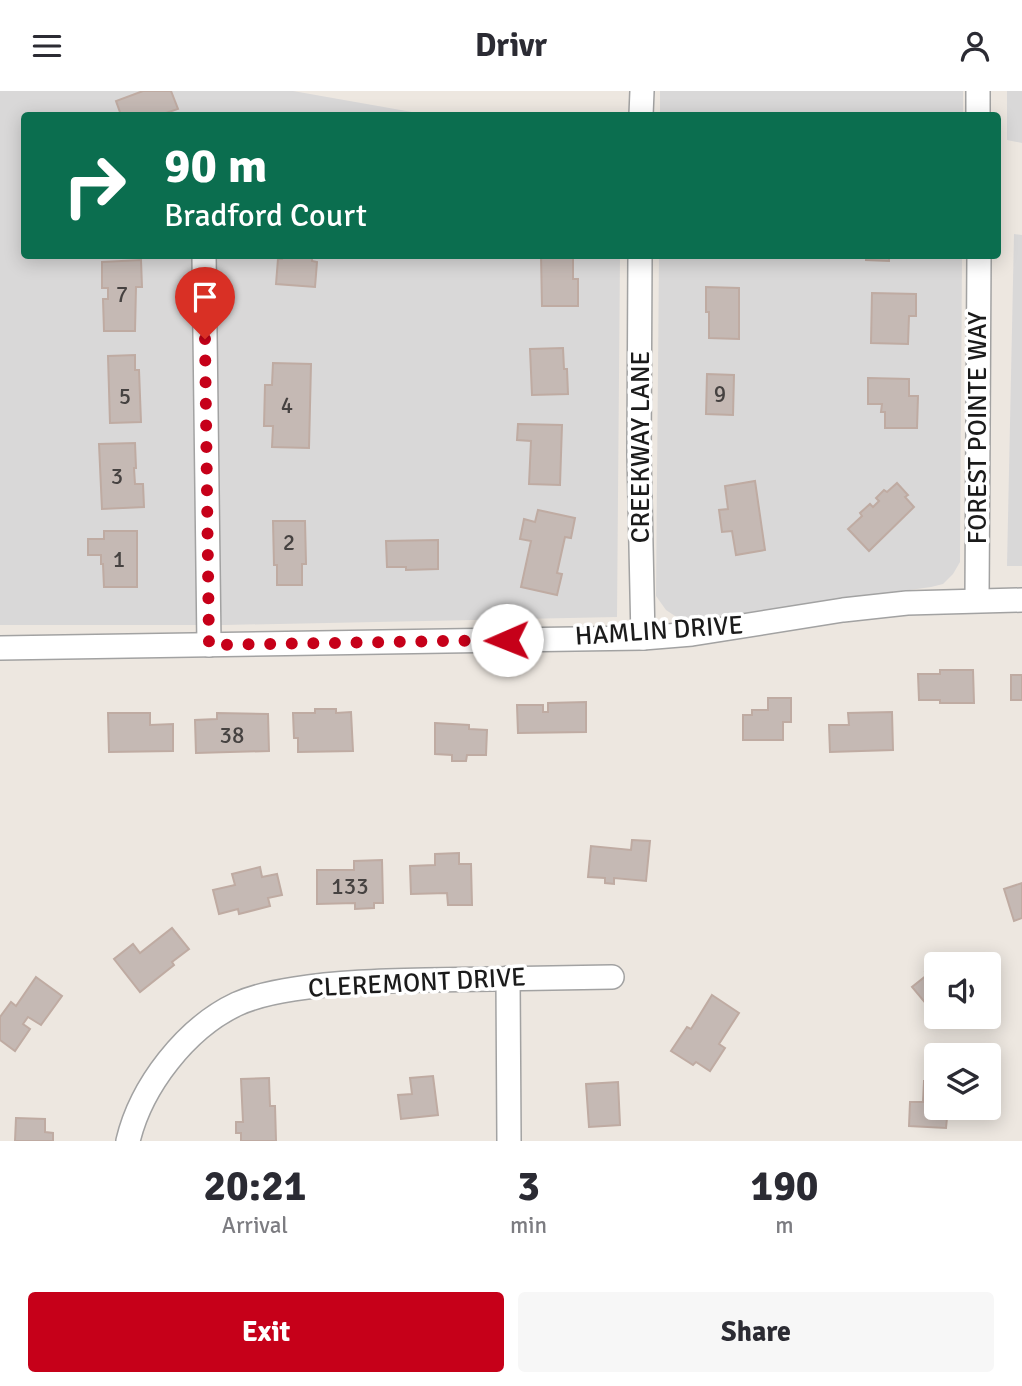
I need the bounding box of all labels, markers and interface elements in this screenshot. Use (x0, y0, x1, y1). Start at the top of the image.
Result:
text: Drivr (475, 26, 547, 65)
icon: menu (28, 27, 66, 65)
icon: person (956, 27, 994, 65)
text: 90 m (164, 136, 267, 196)
icon: right (49, 140, 140, 231)
text: Bradford Court (164, 196, 367, 235)
pin (175, 267, 235, 339)
icon: arrive (186, 278, 224, 316)
house number: 7 (116, 280, 128, 309)
street label: FOREST POINTE WAY (962, 312, 994, 544)
street label: CREEKWAY LANE (625, 351, 657, 543)
house number: 9 (714, 380, 726, 409)
house number: 5 (119, 382, 131, 411)
house number: 4 (281, 391, 293, 420)
house number: 3 (111, 462, 123, 491)
house number: 2 (283, 528, 295, 557)
house number: 1 (113, 545, 125, 574)
position arrow (470, 603, 544, 677)
street label: HAMLIN DRIVE (574, 609, 744, 653)
house number: 38 (220, 721, 244, 750)
house number: 133 (331, 872, 369, 901)
map controls (924, 952, 1001, 1120)
button: sound (924, 952, 1001, 1029)
street label: CLEREMONT DRIVE (307, 961, 527, 1005)
button: layers (924, 1043, 1001, 1120)
text: 20:21 (203, 1161, 307, 1212)
text: 3 (517, 1161, 540, 1212)
text: 190 (750, 1161, 819, 1212)
text: Arrival (222, 1211, 288, 1240)
text: min (510, 1211, 547, 1240)
text: m (775, 1211, 794, 1240)
button: Exit (28, 1292, 504, 1372)
button: Share (518, 1292, 994, 1372)

